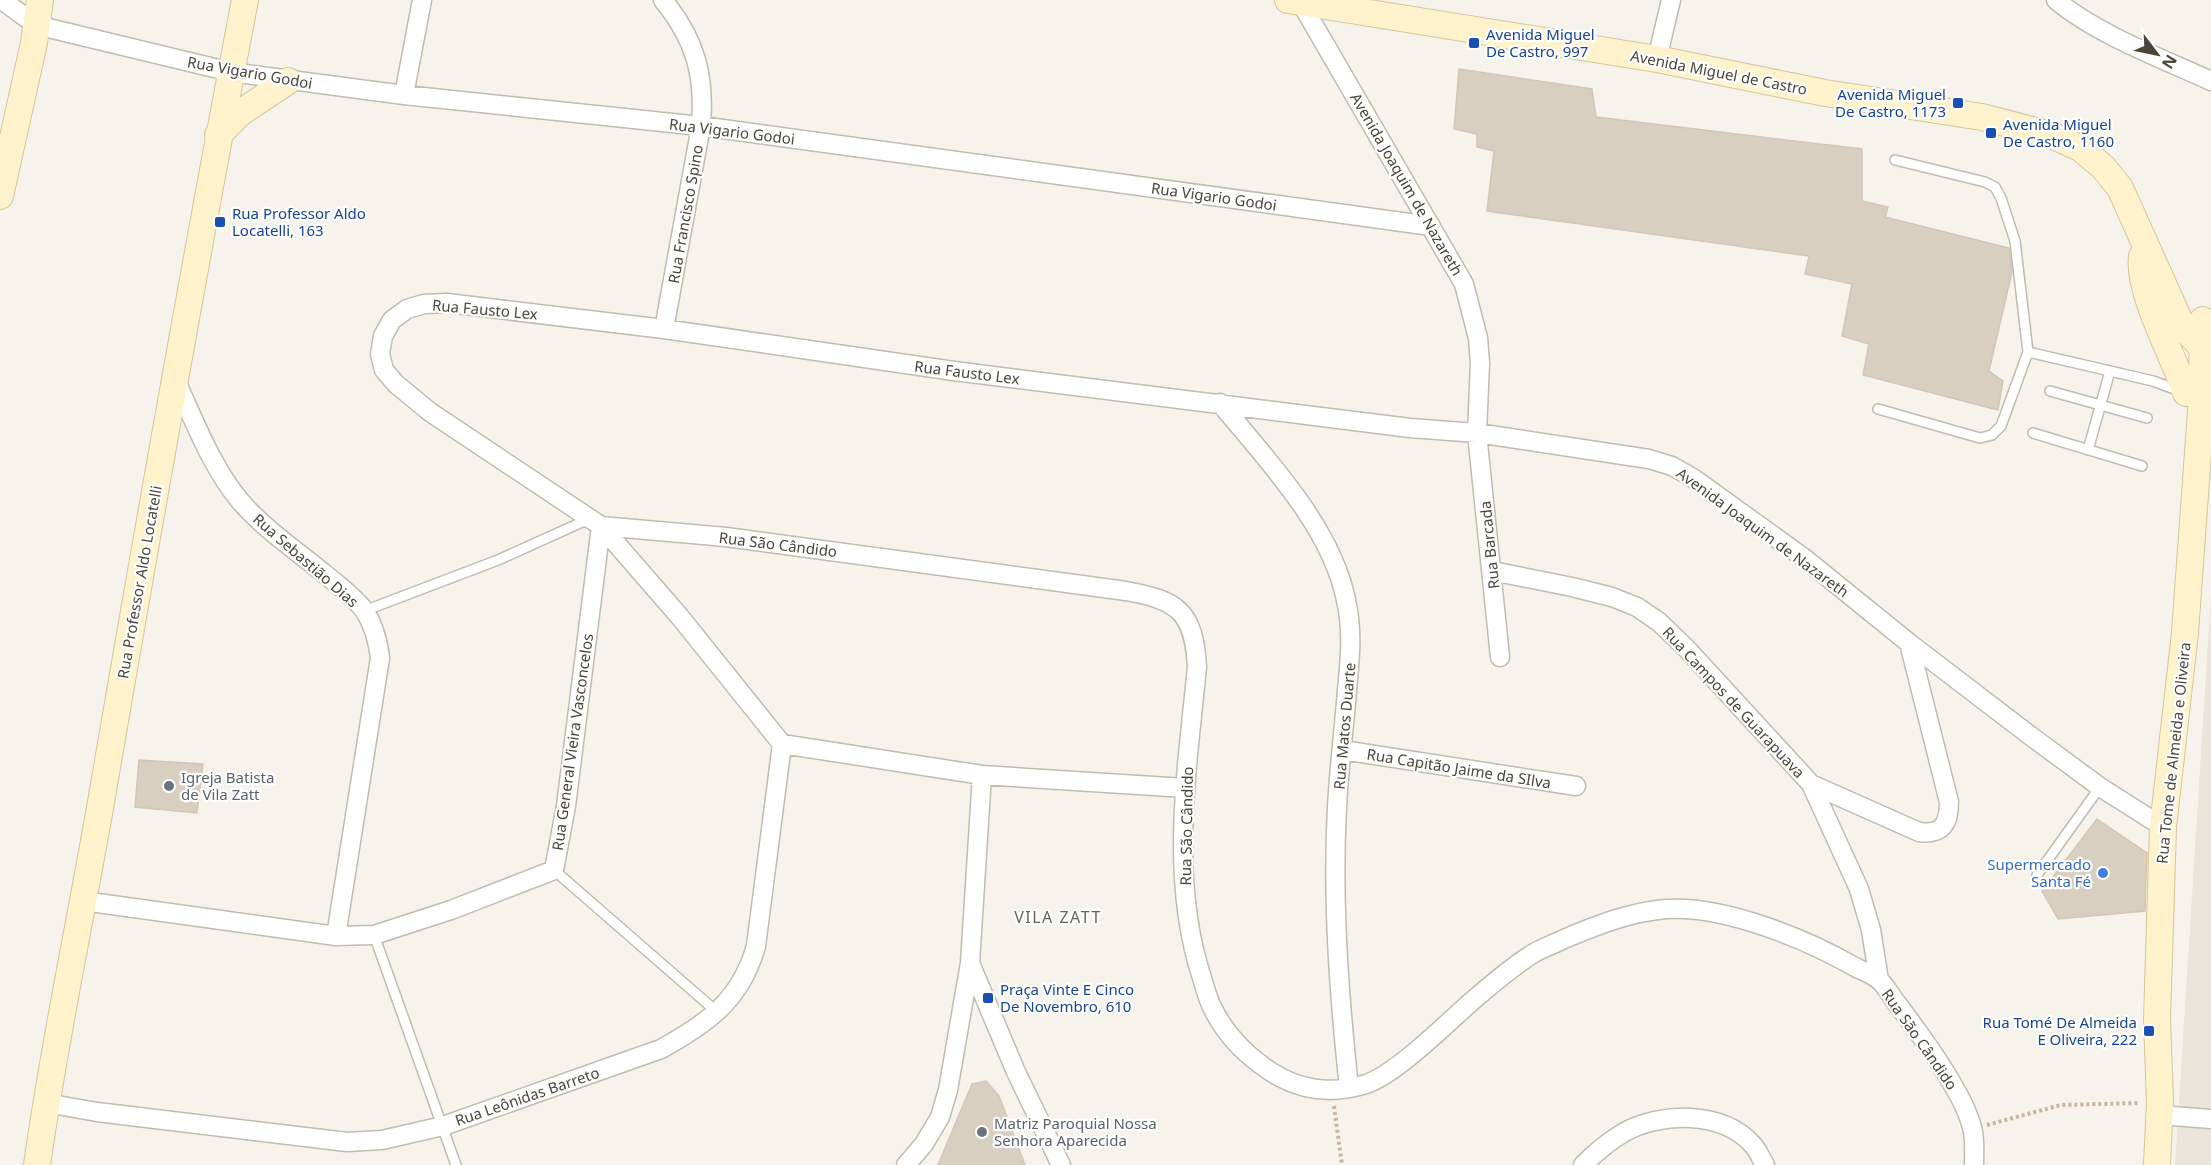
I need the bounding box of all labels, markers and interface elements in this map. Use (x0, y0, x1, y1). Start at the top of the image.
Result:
place label: Avenida Miguel De Castro, 997 (1486, 24, 1595, 61)
north arrow (2127, 24, 2187, 84)
marker: Avenida Miguel De Castro, 997 (1467, 36, 1481, 50)
street label: Avenida Miguel de Castro (1629, 45, 1809, 99)
street label: Rua Vigario Godoi (186, 51, 314, 93)
text: N (2157, 51, 2182, 73)
place label: Avenida Miguel De Castro, 1173 (1835, 84, 1946, 121)
street label: Avenida Joaquim de Nazareth (1346, 89, 1468, 279)
marker: Avenida Miguel De Castro, 1173 (1951, 96, 1965, 110)
street label: Rua Vigario Godoi (668, 113, 796, 149)
place label: Avenida Miguel De Castro, 1160 (2003, 114, 2114, 151)
marker: Avenida Miguel De Castro, 1160 (1984, 126, 1998, 140)
street label: Rua Francisco Spino (663, 143, 707, 285)
street label: Rua Vigario Godoi (1150, 177, 1278, 215)
place label: Rua Professor Aldo Locatelli, 163 (232, 203, 366, 240)
marker: Rua Professor Aldo Locatelli, 163 (213, 215, 227, 229)
street label: Rua Fausto Lex (431, 294, 539, 324)
street label: Rua Fausto Lex (913, 356, 1021, 388)
street label: Avenida Joaquim de Nazareth (1673, 463, 1853, 601)
street label: Rua Professor Aldo Locatelli (112, 484, 166, 680)
street label: Rua Barcada (1474, 500, 1504, 590)
street label: Rua Sebastião Dias (249, 509, 363, 611)
street label: Rua São Cândido (718, 527, 838, 561)
street label: Rua Campos de Guarapuava (1659, 622, 1809, 782)
street label: Rua General Vieira Vasconcelos (547, 632, 597, 852)
street label: Rua Tome de Almeida e Oliveira (2151, 641, 2195, 865)
street label: Rua Matos Duarte (1328, 662, 1360, 790)
street label: Rua Capitão Jaime da SIlva (1365, 744, 1553, 792)
street label: Rua São Cândido (1175, 766, 1197, 886)
place label: Igreja Batista de Vila Zatt (181, 767, 274, 804)
marker: Igreja Batista de Vila Zatt (162, 779, 176, 793)
place label: Supermercado Santa Fé (1987, 854, 2091, 891)
marker: Supermercado Santa Fé (2096, 866, 2110, 880)
district label: VILA ZATT (1014, 906, 1102, 928)
place label: Praça Vinte E Cinco De Novembro, 610 (1000, 979, 1134, 1016)
street label: Rua São Cândido (1878, 984, 1962, 1094)
marker: Praça Vinte E Cinco De Novembro, 610 (981, 991, 995, 1005)
place label: Rua Tomé De Almeida E Oliveira, 222 (1983, 1012, 2137, 1049)
marker: Rua Tomé De Almeida E Oliveira, 222 (2142, 1024, 2156, 1038)
street label: Rua Leônidas Barreto (452, 1062, 602, 1130)
place label: Matriz Paroquial Nossa Senhora Aparecida (994, 1113, 1157, 1150)
marker: Matriz Paroquial Nossa Senhora Aparecida (975, 1125, 989, 1139)

